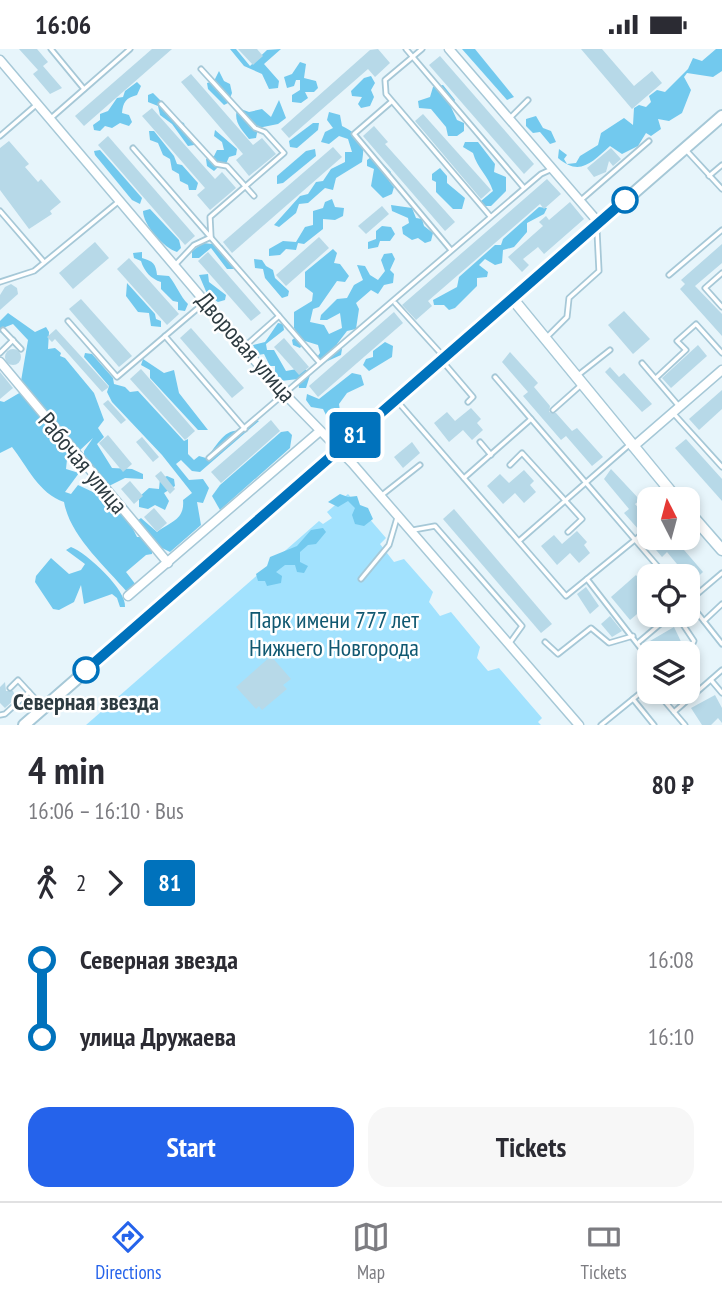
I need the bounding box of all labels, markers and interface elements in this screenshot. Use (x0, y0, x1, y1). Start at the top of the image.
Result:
text: 16:06 (35, 8, 91, 41)
unlabelled marker (612, 187, 638, 213)
street label: Дворовая улица (189, 285, 303, 409)
street label: Рабочая улица (32, 406, 134, 520)
line badge: 81 (324, 412, 386, 458)
text: 81 (344, 419, 366, 450)
north arrow (637, 487, 700, 549)
map controls (637, 487, 700, 704)
button: locate (637, 564, 700, 627)
park label: Парк имени 777 лет Нижнего Новгорода (249, 604, 419, 663)
button: layers (637, 641, 700, 704)
marker: Северная звезда (73, 657, 99, 683)
place label: Северная звезда (13, 686, 159, 717)
text: 4 min (28, 745, 105, 794)
text: 80 ₽ (651, 768, 694, 801)
text: 16:06 – 16:10 · Bus (28, 796, 184, 825)
icon: walk (28, 864, 66, 902)
icon: forward (96, 864, 134, 902)
text: 81 (158, 867, 181, 898)
text: 2 (76, 868, 86, 897)
text: Северная звезда (80, 943, 238, 976)
text: 16:08 (648, 945, 694, 974)
text: улица Дружаева (80, 1020, 236, 1053)
text: 16:10 (648, 1022, 694, 1051)
button: Start (28, 1107, 354, 1187)
button: Tickets (368, 1107, 694, 1187)
tab: Directions (95, 1218, 161, 1284)
tab: Map (352, 1218, 390, 1284)
tab: Tickets (581, 1218, 627, 1284)

